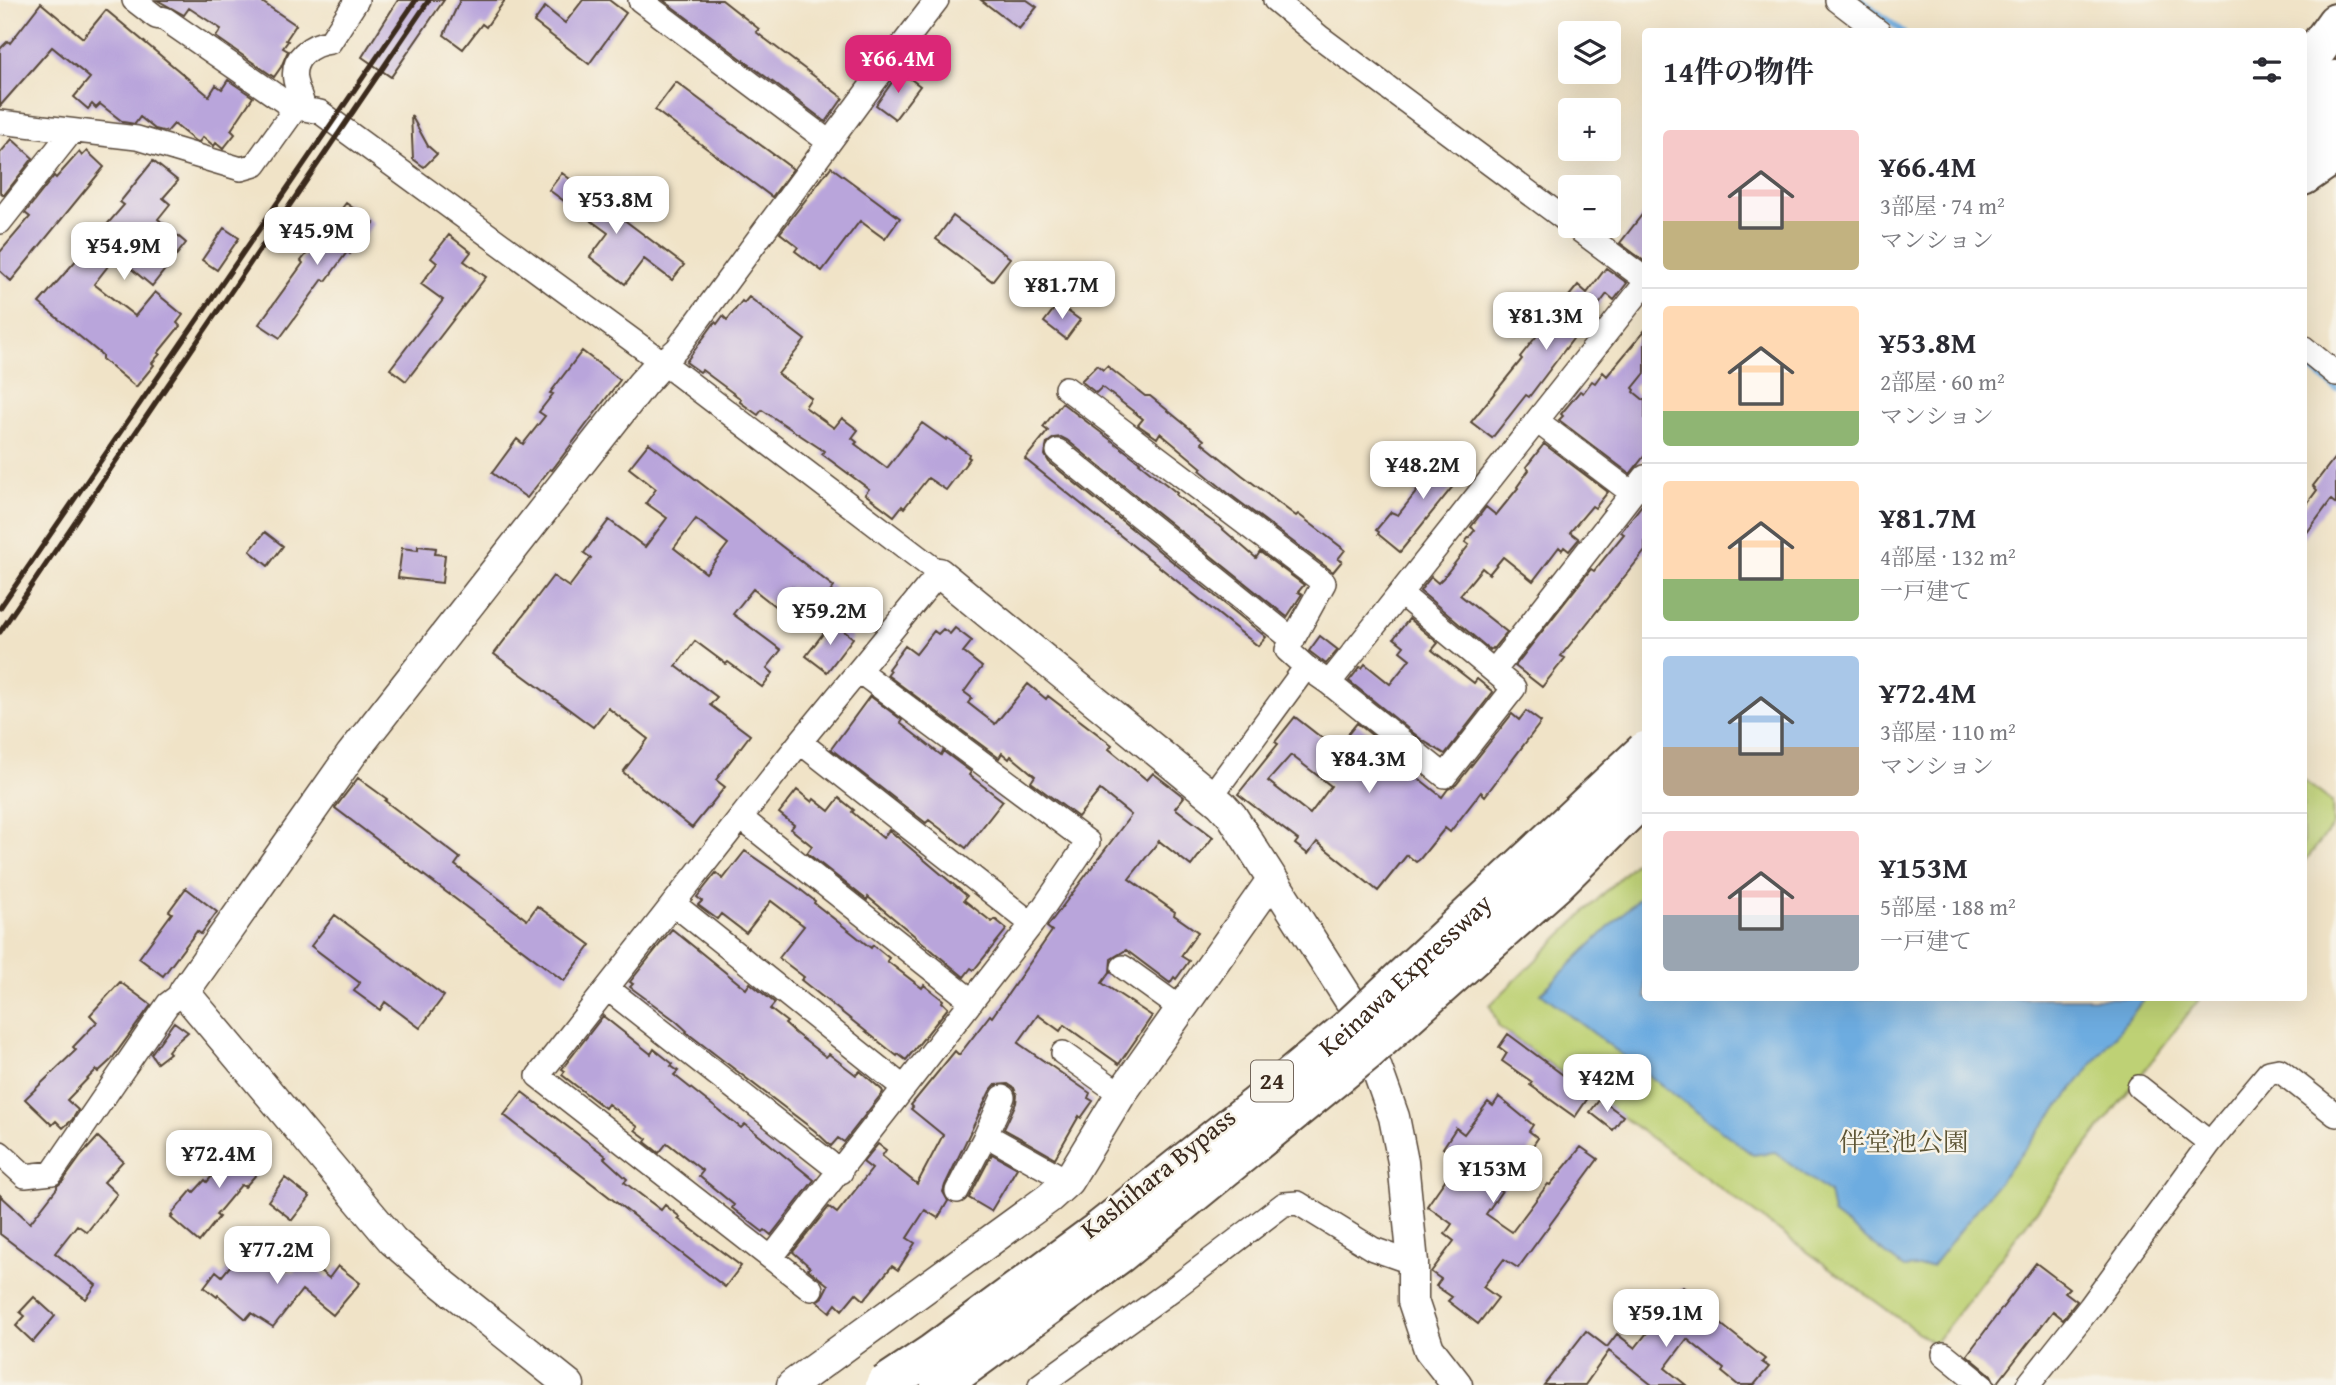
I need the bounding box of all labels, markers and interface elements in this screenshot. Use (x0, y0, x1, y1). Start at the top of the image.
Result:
map controls (1558, 21, 1621, 238)
button: layers (1558, 21, 1621, 84)
pin: ¥66.4M (841, 36, 955, 95)
text: ¥66.4M (861, 41, 935, 74)
text: 14件の物件 (1663, 49, 1814, 93)
icon: filters (2248, 51, 2286, 89)
button: + (1558, 98, 1621, 161)
text: ¥66.4M (1880, 144, 1976, 188)
icon: home (1719, 158, 1803, 242)
button: − (1558, 175, 1621, 238)
pin: ¥53.8M (559, 176, 673, 236)
text: ¥53.8M (579, 182, 653, 215)
text: 3部屋 · 74 m² (1880, 189, 2005, 222)
pin: ¥45.9M (260, 208, 374, 267)
text: ¥45.9M (280, 213, 354, 246)
pin: ¥54.9M (67, 222, 181, 282)
text: マンション (1880, 223, 1994, 256)
text: ¥54.9M (87, 228, 161, 261)
pin: ¥81.7M (1005, 262, 1119, 321)
text: ¥81.7M (1025, 267, 1099, 300)
pin: ¥81.3M (1489, 292, 1603, 352)
text: ¥81.3M (1509, 298, 1583, 331)
text: ¥53.8M (1880, 320, 1976, 364)
icon: home (1719, 334, 1803, 418)
text: 2部屋 · 60 m² (1880, 365, 2005, 398)
text: マンション (1880, 399, 1994, 432)
pin: ¥48.2M (1366, 442, 1480, 501)
text: ¥48.2M (1386, 447, 1460, 480)
text: ¥81.7M (1880, 495, 1976, 539)
icon: home (1719, 509, 1803, 593)
text: 4部屋 · 132 m² (1880, 540, 2016, 573)
text: 一戸建て (1880, 574, 1972, 607)
pin: ¥59.2M (773, 588, 887, 647)
text: ¥59.2M (793, 593, 867, 626)
text: ¥72.4M (1880, 670, 1976, 714)
icon: home (1719, 684, 1803, 768)
text: 3部屋 · 110 m² (1880, 715, 2016, 748)
pin: ¥84.3M (1312, 736, 1426, 795)
text: ¥84.3M (1332, 741, 1406, 774)
text: マンション (1880, 749, 1994, 782)
text: ¥153M (1880, 845, 1968, 889)
icon: home (1719, 859, 1803, 943)
street label: Keinawa Expressway (1309, 884, 1500, 1065)
text: 5部屋 · 188 m² (1880, 890, 2016, 923)
text: 一戸建て (1880, 924, 1972, 957)
pin: ¥42M (1566, 1054, 1648, 1114)
road number: 24 (1251, 1060, 1293, 1101)
text: ¥42M (1579, 1060, 1635, 1093)
street label: Kashihara Bypass (1072, 1098, 1244, 1248)
park label: 伴堂池公園 (1839, 1122, 1969, 1161)
pin: ¥72.4M (162, 1130, 276, 1190)
text: ¥72.4M (182, 1136, 256, 1169)
pin: ¥153M (1444, 1146, 1542, 1205)
text: ¥153M (1459, 1151, 1527, 1184)
pin: ¥77.2M (220, 1226, 334, 1286)
text: ¥77.2M (240, 1232, 314, 1265)
pin: ¥59.1M (1609, 1290, 1723, 1349)
text: ¥59.1M (1629, 1295, 1703, 1328)

